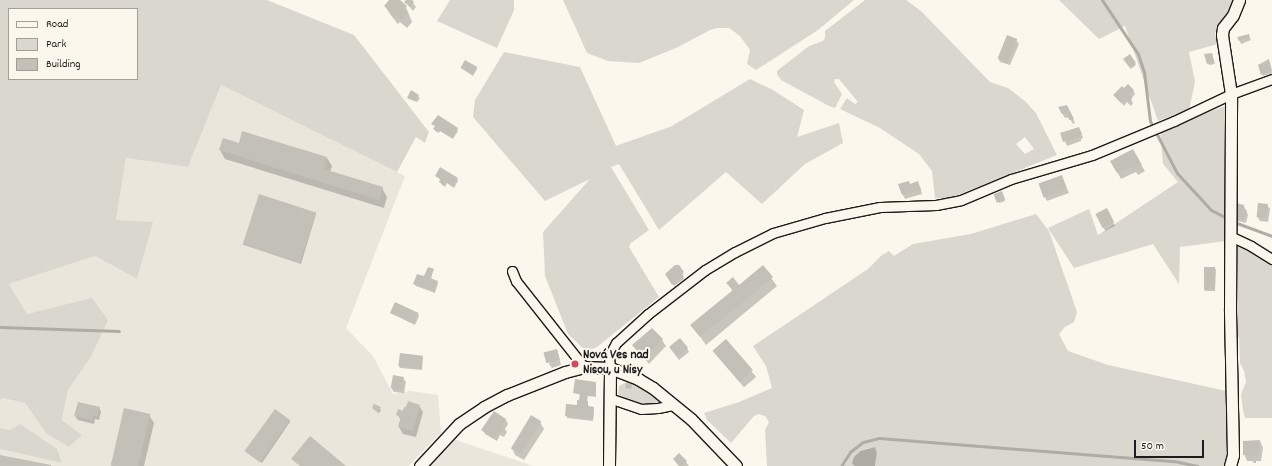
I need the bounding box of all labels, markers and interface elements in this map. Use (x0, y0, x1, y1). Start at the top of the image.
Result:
legend (8, 8, 138, 80)
text: Road (46, 16, 68, 33)
text: Park (46, 36, 66, 53)
text: Building (46, 56, 81, 73)
place label: Nová Ves nad Nisou, u Nisy (583, 349, 649, 380)
marker: Nová Ves nad Nisou, u Nisy (570, 359, 580, 369)
scale bar (1136, 432, 1206, 458)
text: 50 m (1141, 438, 1164, 455)

